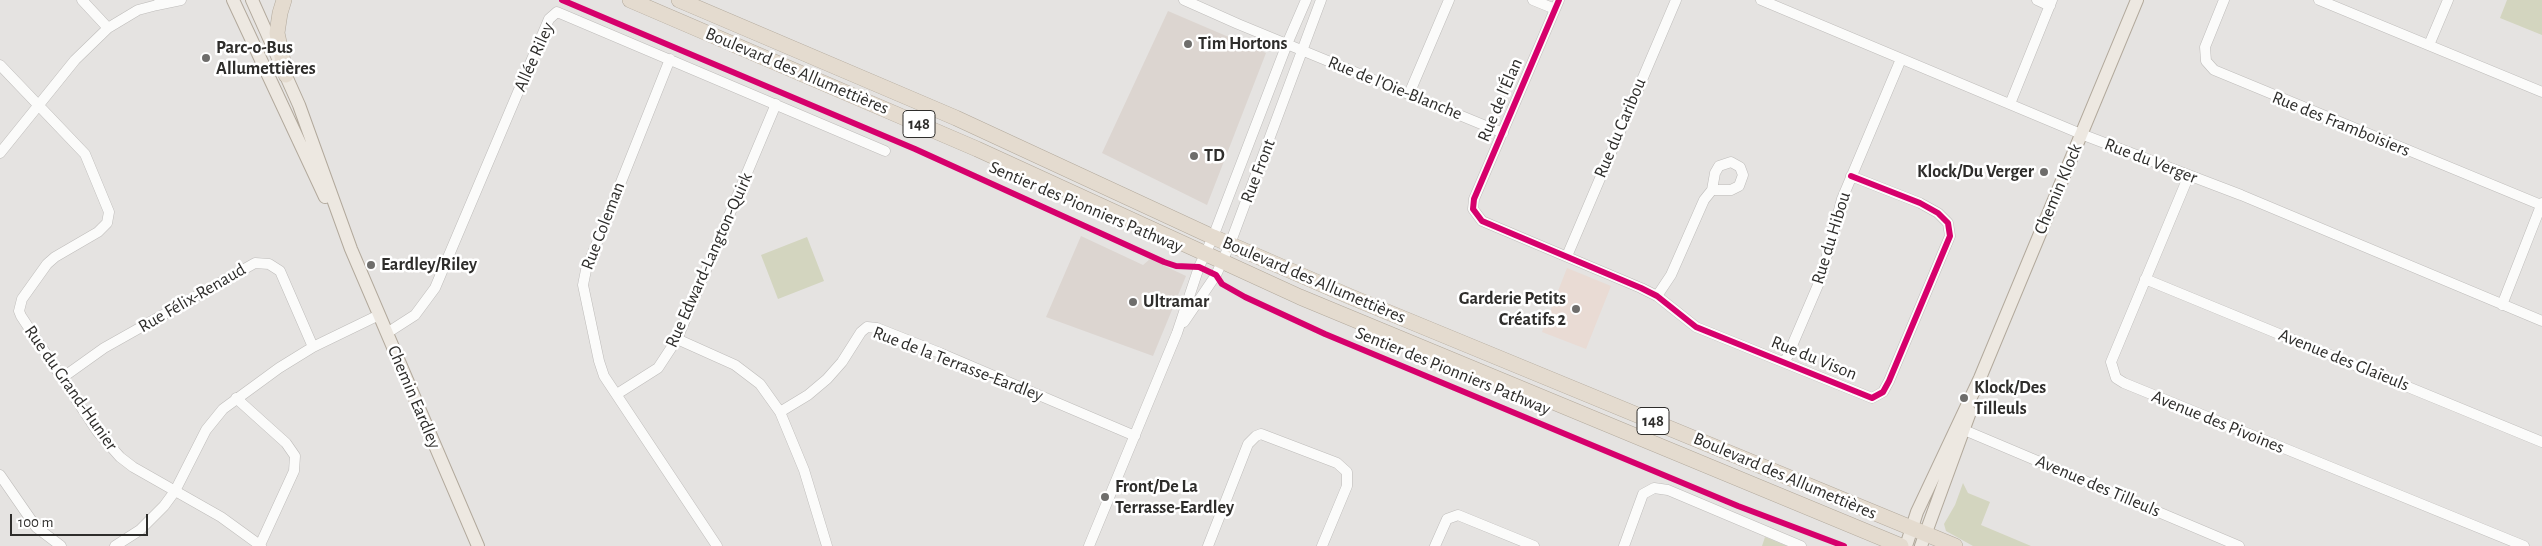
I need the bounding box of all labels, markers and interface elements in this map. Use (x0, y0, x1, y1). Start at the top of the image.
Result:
street label: Allée Riley (509, 19, 559, 95)
street label: Boulevard des Allumettières (702, 23, 892, 119)
place label: Tim Hortons (1198, 33, 1287, 55)
place label: Parc-o-Bus Allumettières (216, 37, 316, 80)
marker: Tim Hortons (1182, 38, 1194, 50)
street label: Rue de l'Oie-Blanche (1325, 51, 1465, 125)
marker: Parc-o-Bus Allumettières (200, 52, 212, 64)
street label: Rue de l'Élan (1473, 55, 1527, 145)
street label: Rue du Caribou (1589, 75, 1651, 181)
street label: Rue des Framboisiers (2269, 86, 2413, 162)
road number: 148 (903, 110, 935, 138)
street label: Rue du Verger (2101, 133, 2201, 189)
street label: Rue Front (1236, 136, 1280, 206)
street label: Chemin Klock (2029, 140, 2087, 238)
place label: TD (1204, 145, 1225, 167)
marker: TD (1188, 150, 1200, 162)
street label: Sentier des Pionniers Pathway (986, 156, 1186, 258)
place label: Klock/Du Verger (1917, 161, 2034, 183)
marker: Klock/Du Verger (2038, 166, 2050, 178)
street label: Rue Edward-Langton-Quirk (661, 169, 757, 351)
street label: Rue Coleman (576, 179, 630, 273)
street label: Rue du Hibou (1807, 189, 1855, 287)
street label: Boulevard des Allumettières (1219, 232, 1409, 328)
place label: Eardley/Riley (381, 254, 477, 276)
street label: Rue Félix-Renaud (134, 259, 250, 337)
marker: Eardley/Riley (365, 259, 377, 271)
place label: Garderie Petits Créatifs 2 (1459, 288, 1566, 330)
place label: Ultramar (1143, 291, 1209, 313)
marker: Ultramar (1127, 296, 1139, 308)
marker: Garderie Petits Créatifs 2 (1570, 303, 1582, 315)
street label: Rue du Grand-Hunier (20, 321, 122, 455)
street label: Rue de la Terrasse-Eardley (870, 322, 1046, 406)
street label: Sentier des Pionniers Pathway (1352, 322, 1554, 420)
street label: Avenue des Glaïeuls (2276, 324, 2412, 396)
street label: Rue du Vison (1768, 331, 1860, 385)
street label: Chemin Eardley (383, 342, 445, 452)
place label: Klock/Des Tilleuls (1974, 377, 2046, 419)
street label: Avenue des Pivoines (2148, 386, 2288, 458)
marker: Klock/Des Tilleuls (1958, 392, 1970, 404)
road number: 148 (1637, 408, 1669, 434)
street label: Boulevard des Allumettières (1690, 428, 1880, 524)
street label: Avenue des Tilleuls (2032, 450, 2164, 522)
place label: Front/De La Terrasse-Eardley (1115, 476, 1234, 518)
marker: Front/De La Terrasse-Eardley (1099, 491, 1111, 503)
scale bar (12, 504, 150, 536)
text: 100 m (18, 515, 53, 530)

